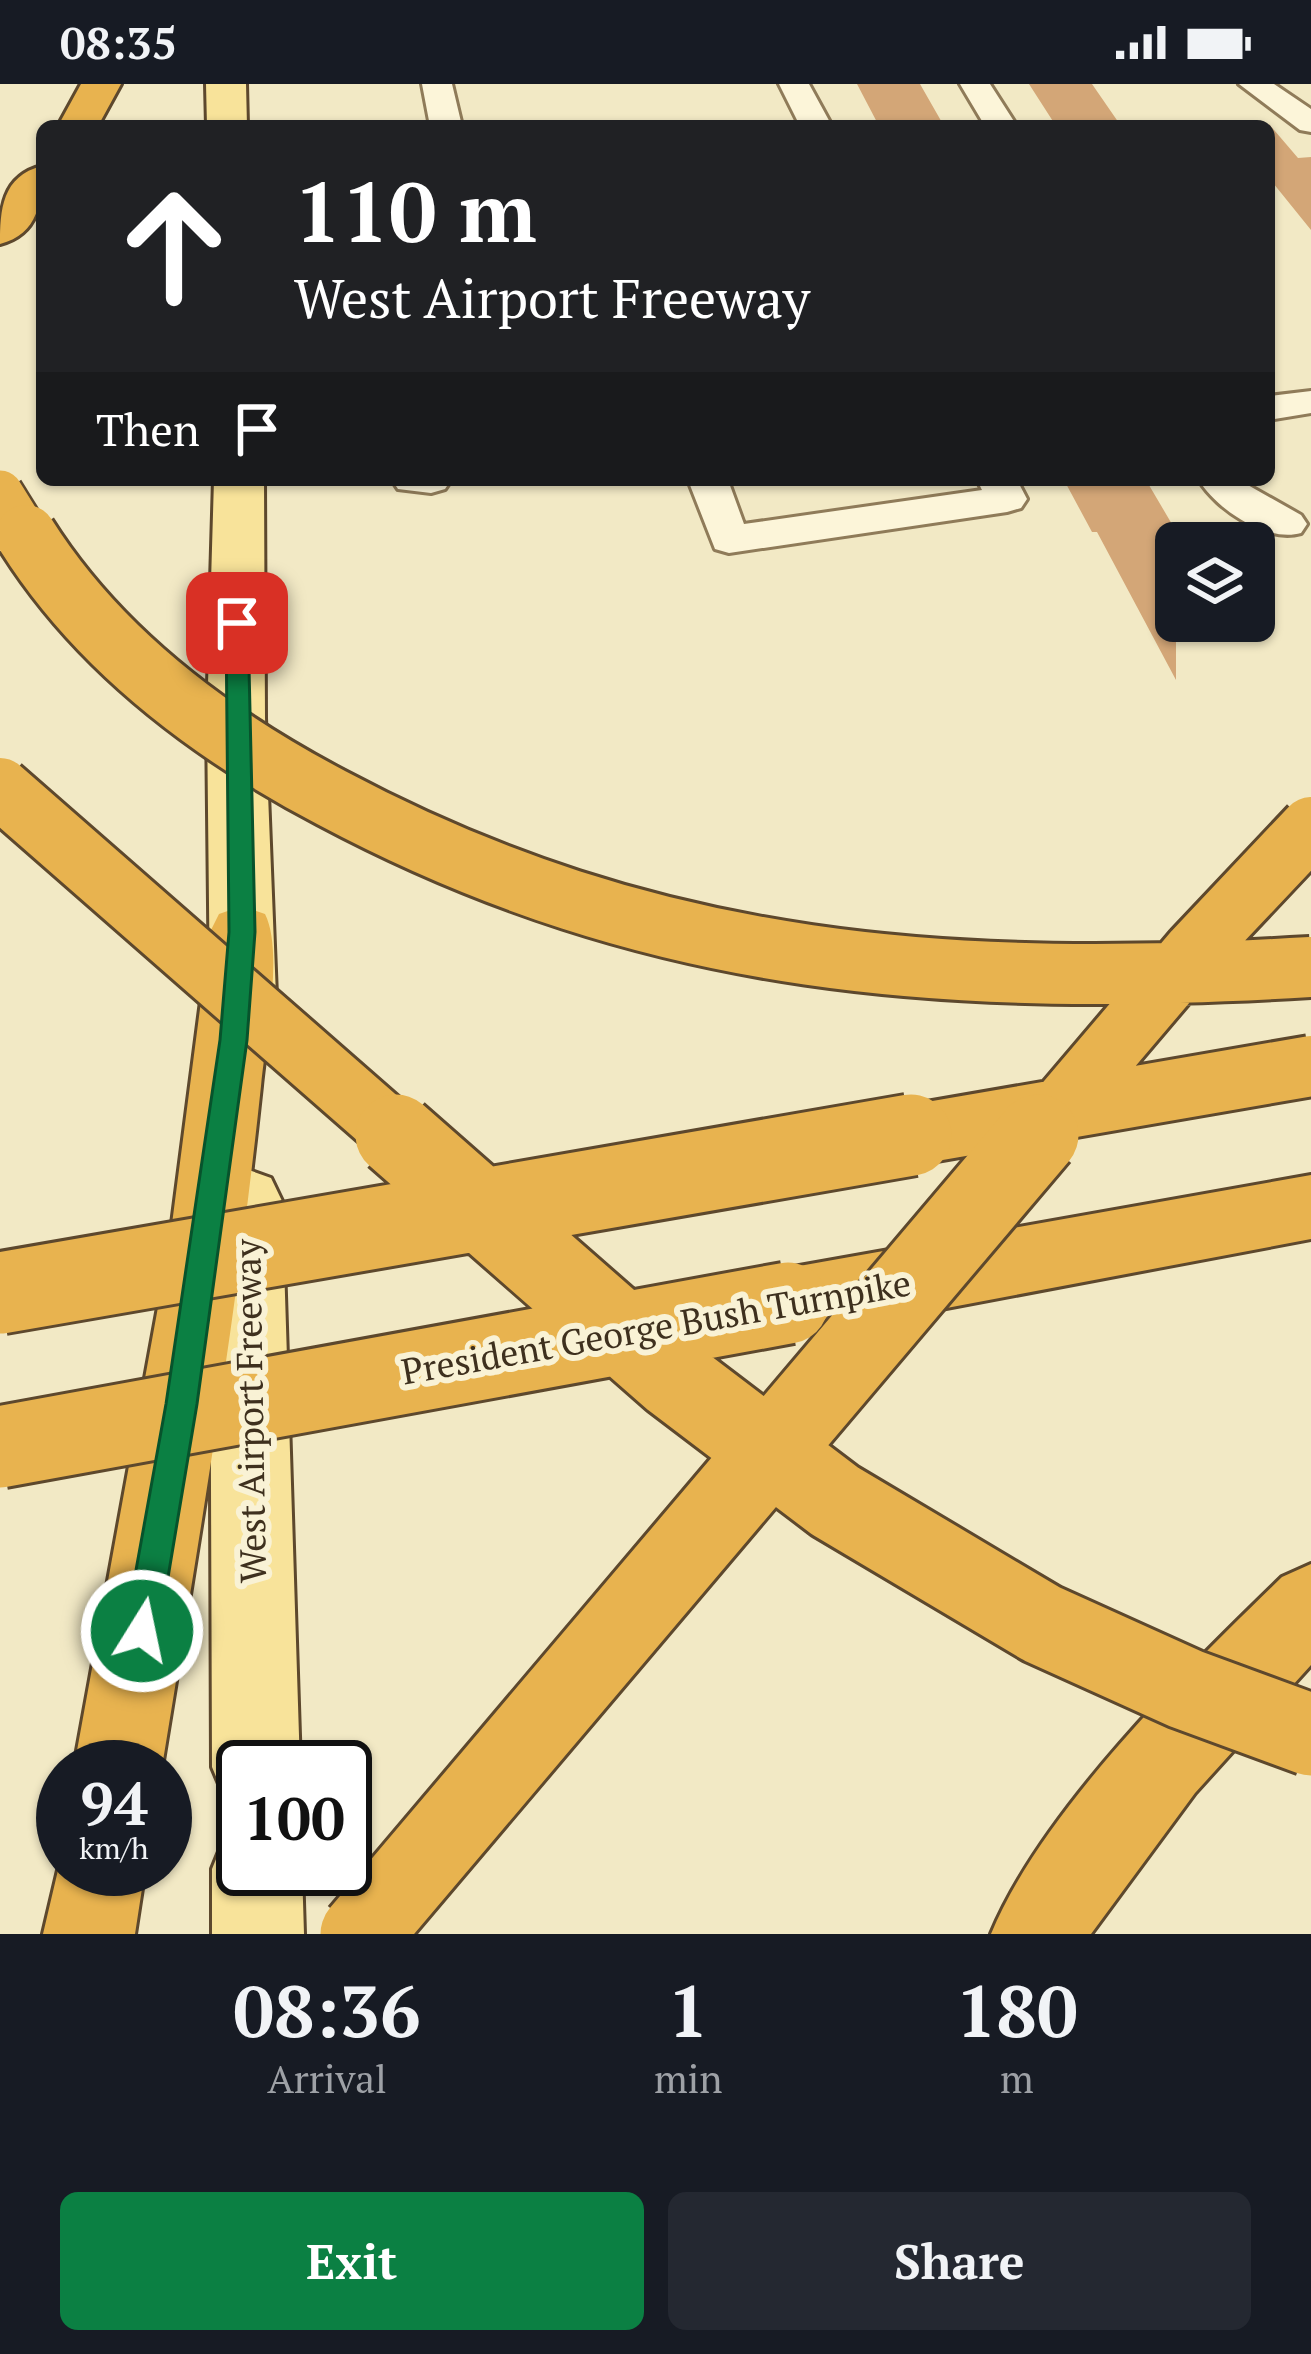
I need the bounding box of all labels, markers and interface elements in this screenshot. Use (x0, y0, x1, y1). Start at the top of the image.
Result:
text: 08:35 (60, 12, 177, 72)
text: 110 m (294, 155, 537, 266)
icon: ahead (96, 168, 252, 324)
text: West Airport Freeway (294, 262, 810, 333)
icon: arrive (224, 396, 290, 462)
text: Then (96, 399, 200, 459)
map controls (1155, 522, 1275, 642)
button: layers (1155, 522, 1275, 642)
pin (186, 572, 288, 674)
icon: arrive (204, 590, 270, 656)
street label: West Airport Freeway (223, 1238, 276, 1583)
street label: President George Bush Turnpike (397, 1259, 914, 1395)
position arrow (79, 1568, 205, 1694)
speed limit sign: 100 (216, 1740, 372, 1896)
text: 94 (80, 1763, 148, 1842)
text: km/h (79, 1828, 149, 1868)
text: 08:36 (233, 1962, 421, 2058)
text: 1 (668, 1962, 709, 2058)
text: 180 (956, 1962, 1078, 2058)
text: Arrival (267, 2052, 387, 2104)
text: min (654, 2052, 722, 2104)
text: m (1000, 2052, 1034, 2104)
button: Exit (60, 2192, 644, 2330)
button: Share (668, 2192, 1251, 2330)

